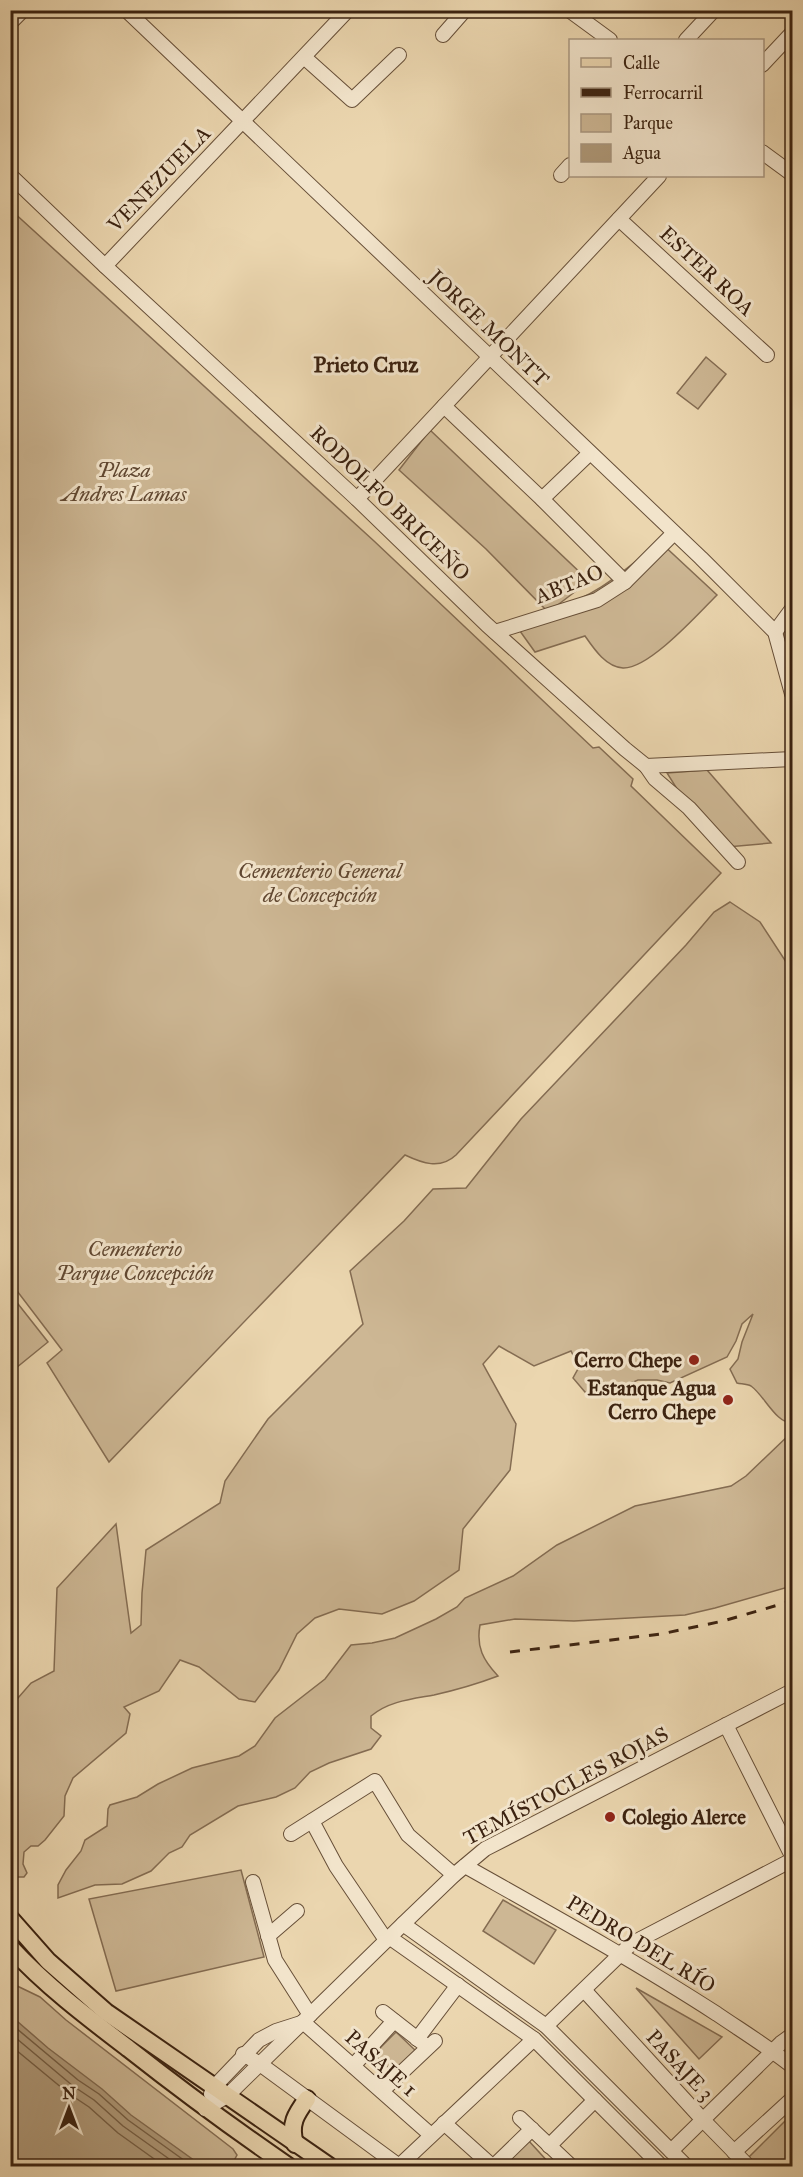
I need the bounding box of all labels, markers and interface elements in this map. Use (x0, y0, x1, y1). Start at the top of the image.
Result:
legend (569, 39, 764, 177)
text: Calle (623, 52, 660, 74)
text: Ferrocarril (623, 82, 703, 104)
text: Parque (623, 112, 673, 135)
street label: VENEZUELA (101, 121, 216, 238)
text: Agua (622, 142, 661, 165)
street label: ESTER ROA (654, 221, 760, 321)
street label: JORGE MONTT (422, 263, 555, 392)
district label: Prieto Cruz (314, 351, 419, 378)
street label: RODOLFO BRICEÑO (305, 420, 475, 586)
park label: Plaza Andres Lamas (59, 457, 188, 507)
street label: ABTAO (530, 559, 607, 610)
park label: Cementerio General de Concepción (238, 858, 404, 908)
park label: Cementerio Parque Concepción (56, 1236, 214, 1286)
place label: Cerro Chepe (574, 1347, 682, 1373)
marker: Cerro Chepe (687, 1353, 701, 1367)
place label: Estanque Agua Cerro Chepe (587, 1375, 717, 1425)
marker: Estanque Agua Cerro Chepe (721, 1393, 735, 1407)
street label: TEMÍSTOCLES ROJAS (458, 1720, 673, 1851)
place label: Colegio Alerce (622, 1804, 746, 1830)
marker: Colegio Alerce (603, 1810, 617, 1824)
street label: PEDRO DEL RÍO (562, 1888, 721, 1999)
street label: PASAJE 1 (340, 2024, 422, 2102)
street label: PASAJE 3 (641, 2024, 719, 2106)
north arrow (39, 2078, 99, 2138)
text: N (62, 2084, 76, 2103)

